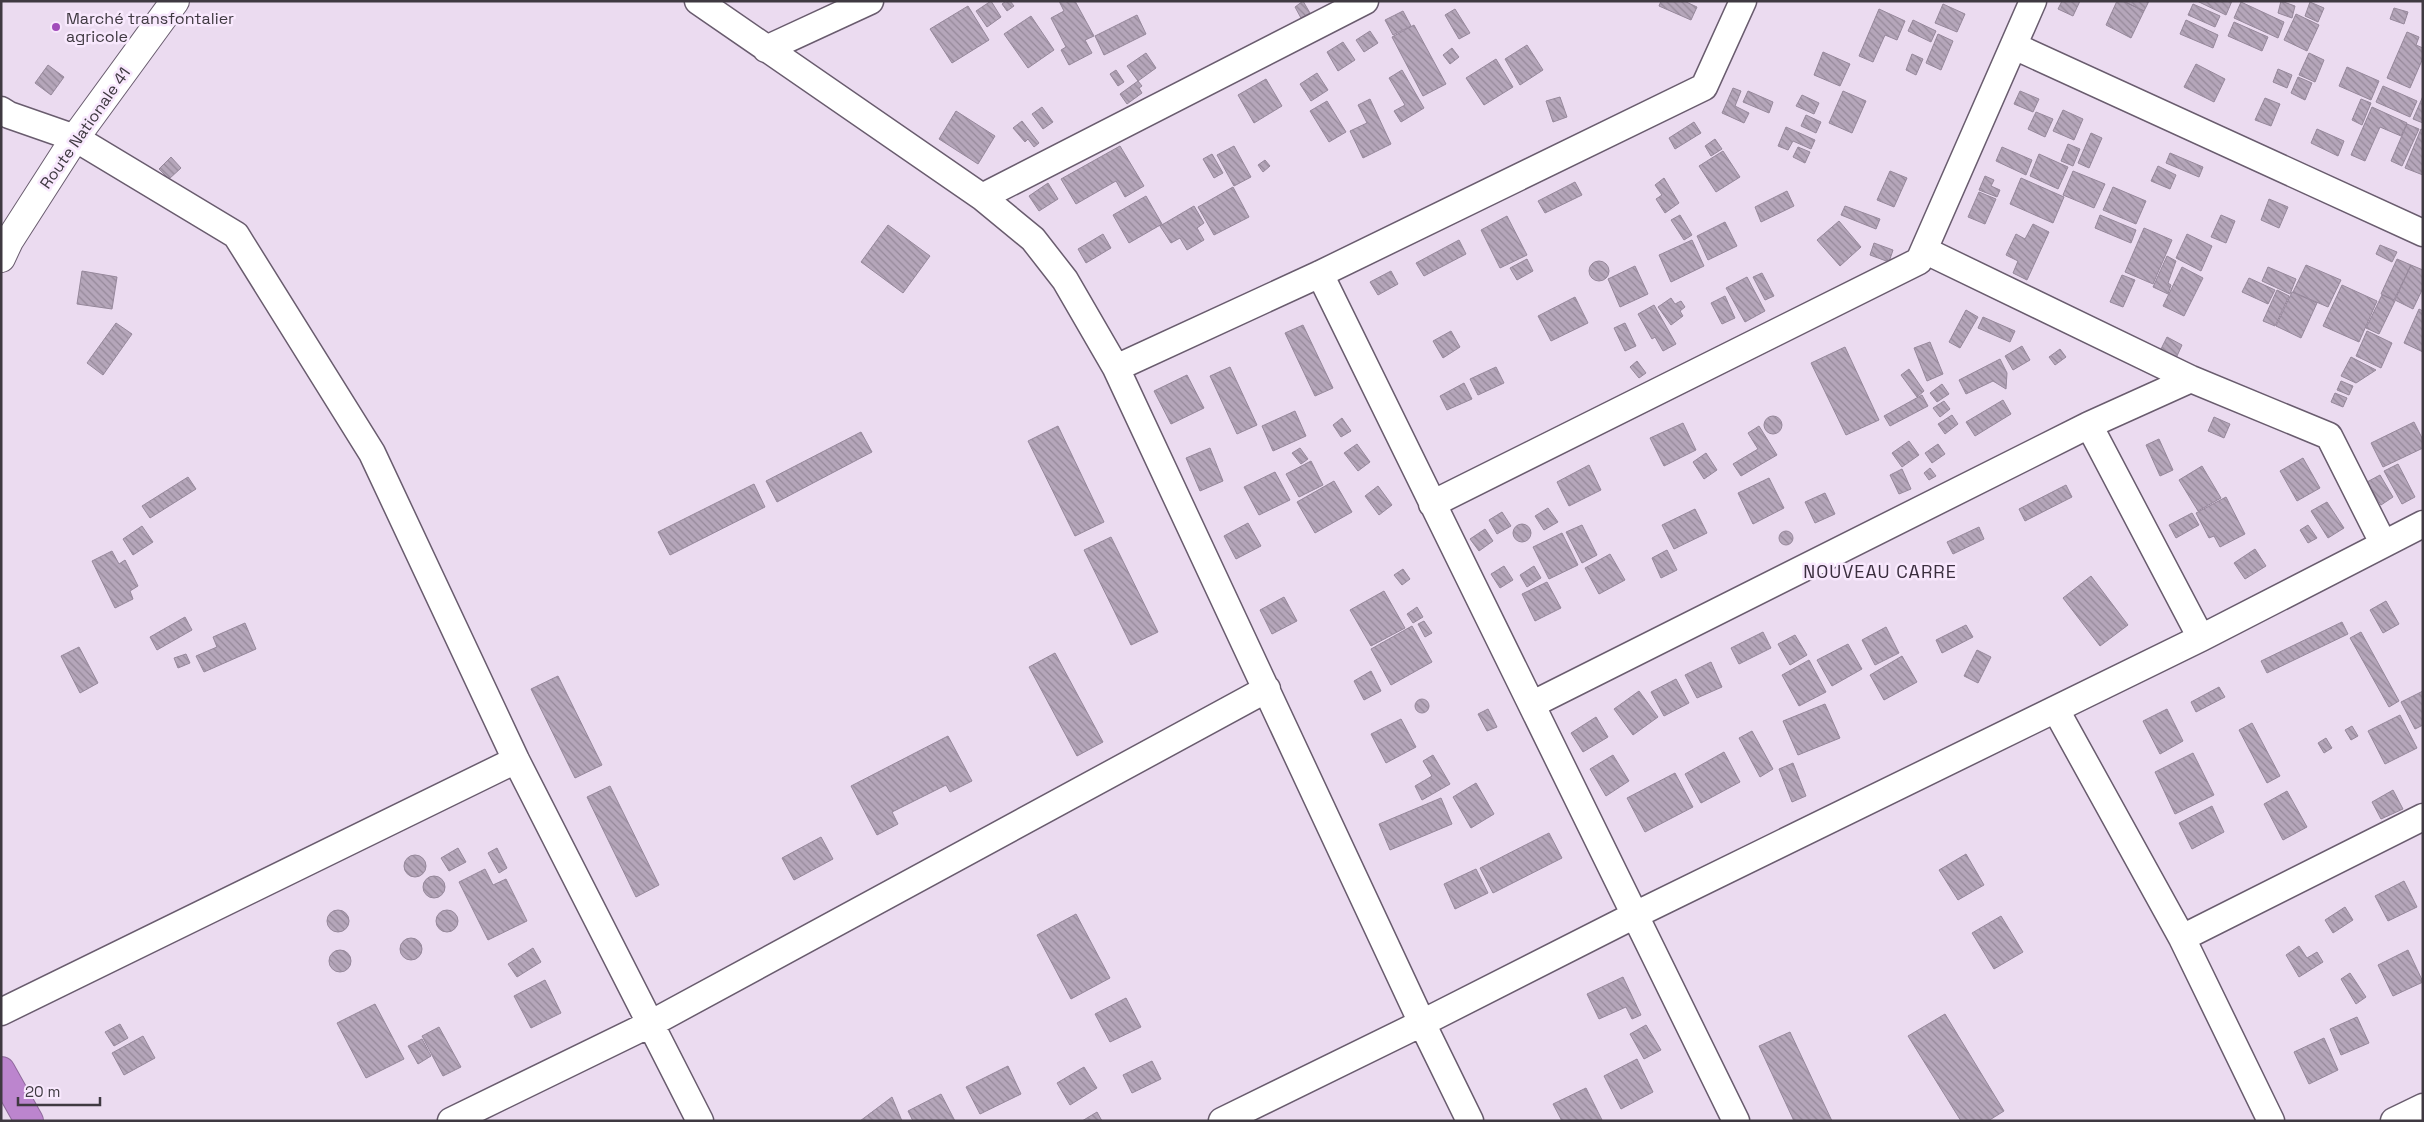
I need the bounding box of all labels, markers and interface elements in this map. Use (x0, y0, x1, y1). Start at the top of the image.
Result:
place label: Marché transfontalier agricole (66, 8, 234, 47)
marker: Marché transfontalier agricole (50, 21, 62, 33)
street label: Route Nationale 41 (35, 63, 135, 193)
district label: NOUVEAU CARRE (1803, 560, 1957, 583)
scale bar (18, 1074, 100, 1106)
text: 20 m (25, 1082, 60, 1101)

